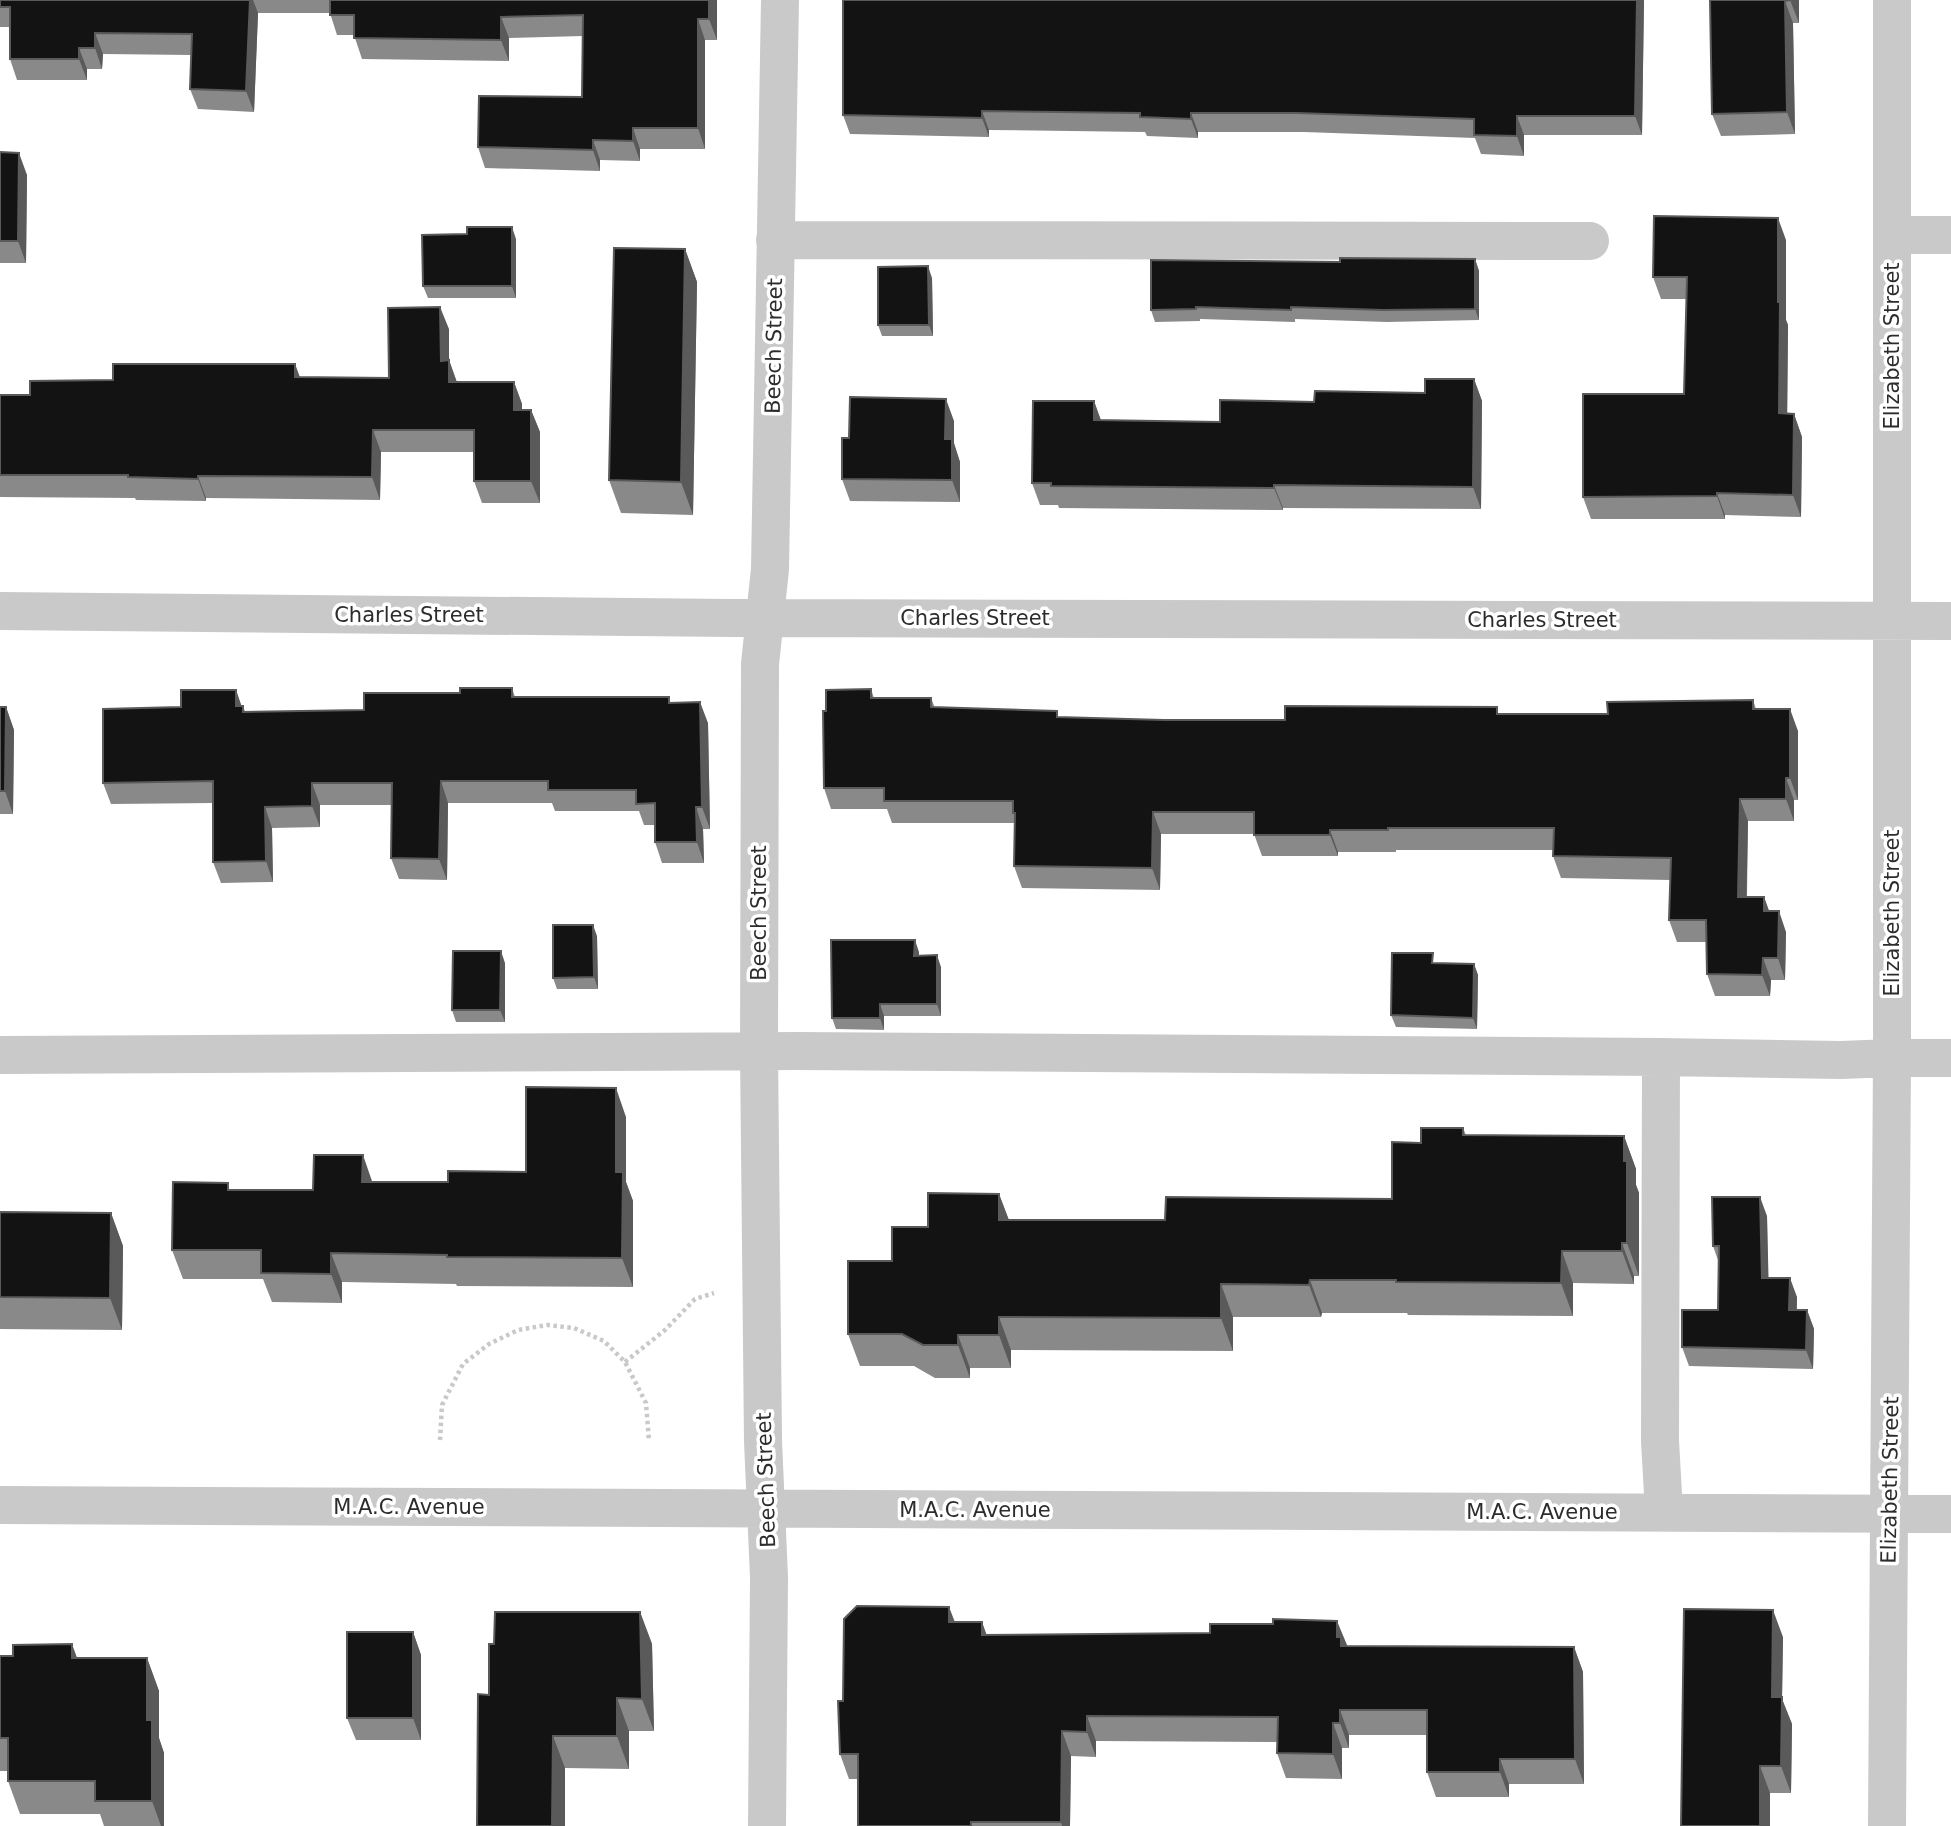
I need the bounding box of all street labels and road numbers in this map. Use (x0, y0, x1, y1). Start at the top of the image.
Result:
street label: Elizabeth Street (1880, 262, 1904, 430)
street label: Beech Street (761, 278, 787, 414)
street label: Charles Street (334, 603, 484, 627)
street label: Charles Street (900, 606, 1050, 630)
street label: Charles Street (1467, 608, 1617, 632)
street label: Elizabeth Street (1880, 829, 1904, 997)
street label: Beech Street (747, 845, 771, 981)
street label: Elizabeth Street (1877, 1396, 1903, 1564)
street label: Beech Street (752, 1412, 780, 1548)
street label: M.A.C. Avenue (333, 1495, 485, 1519)
street label: M.A.C. Avenue (899, 1498, 1051, 1522)
street label: M.A.C. Avenue (1466, 1500, 1618, 1524)

